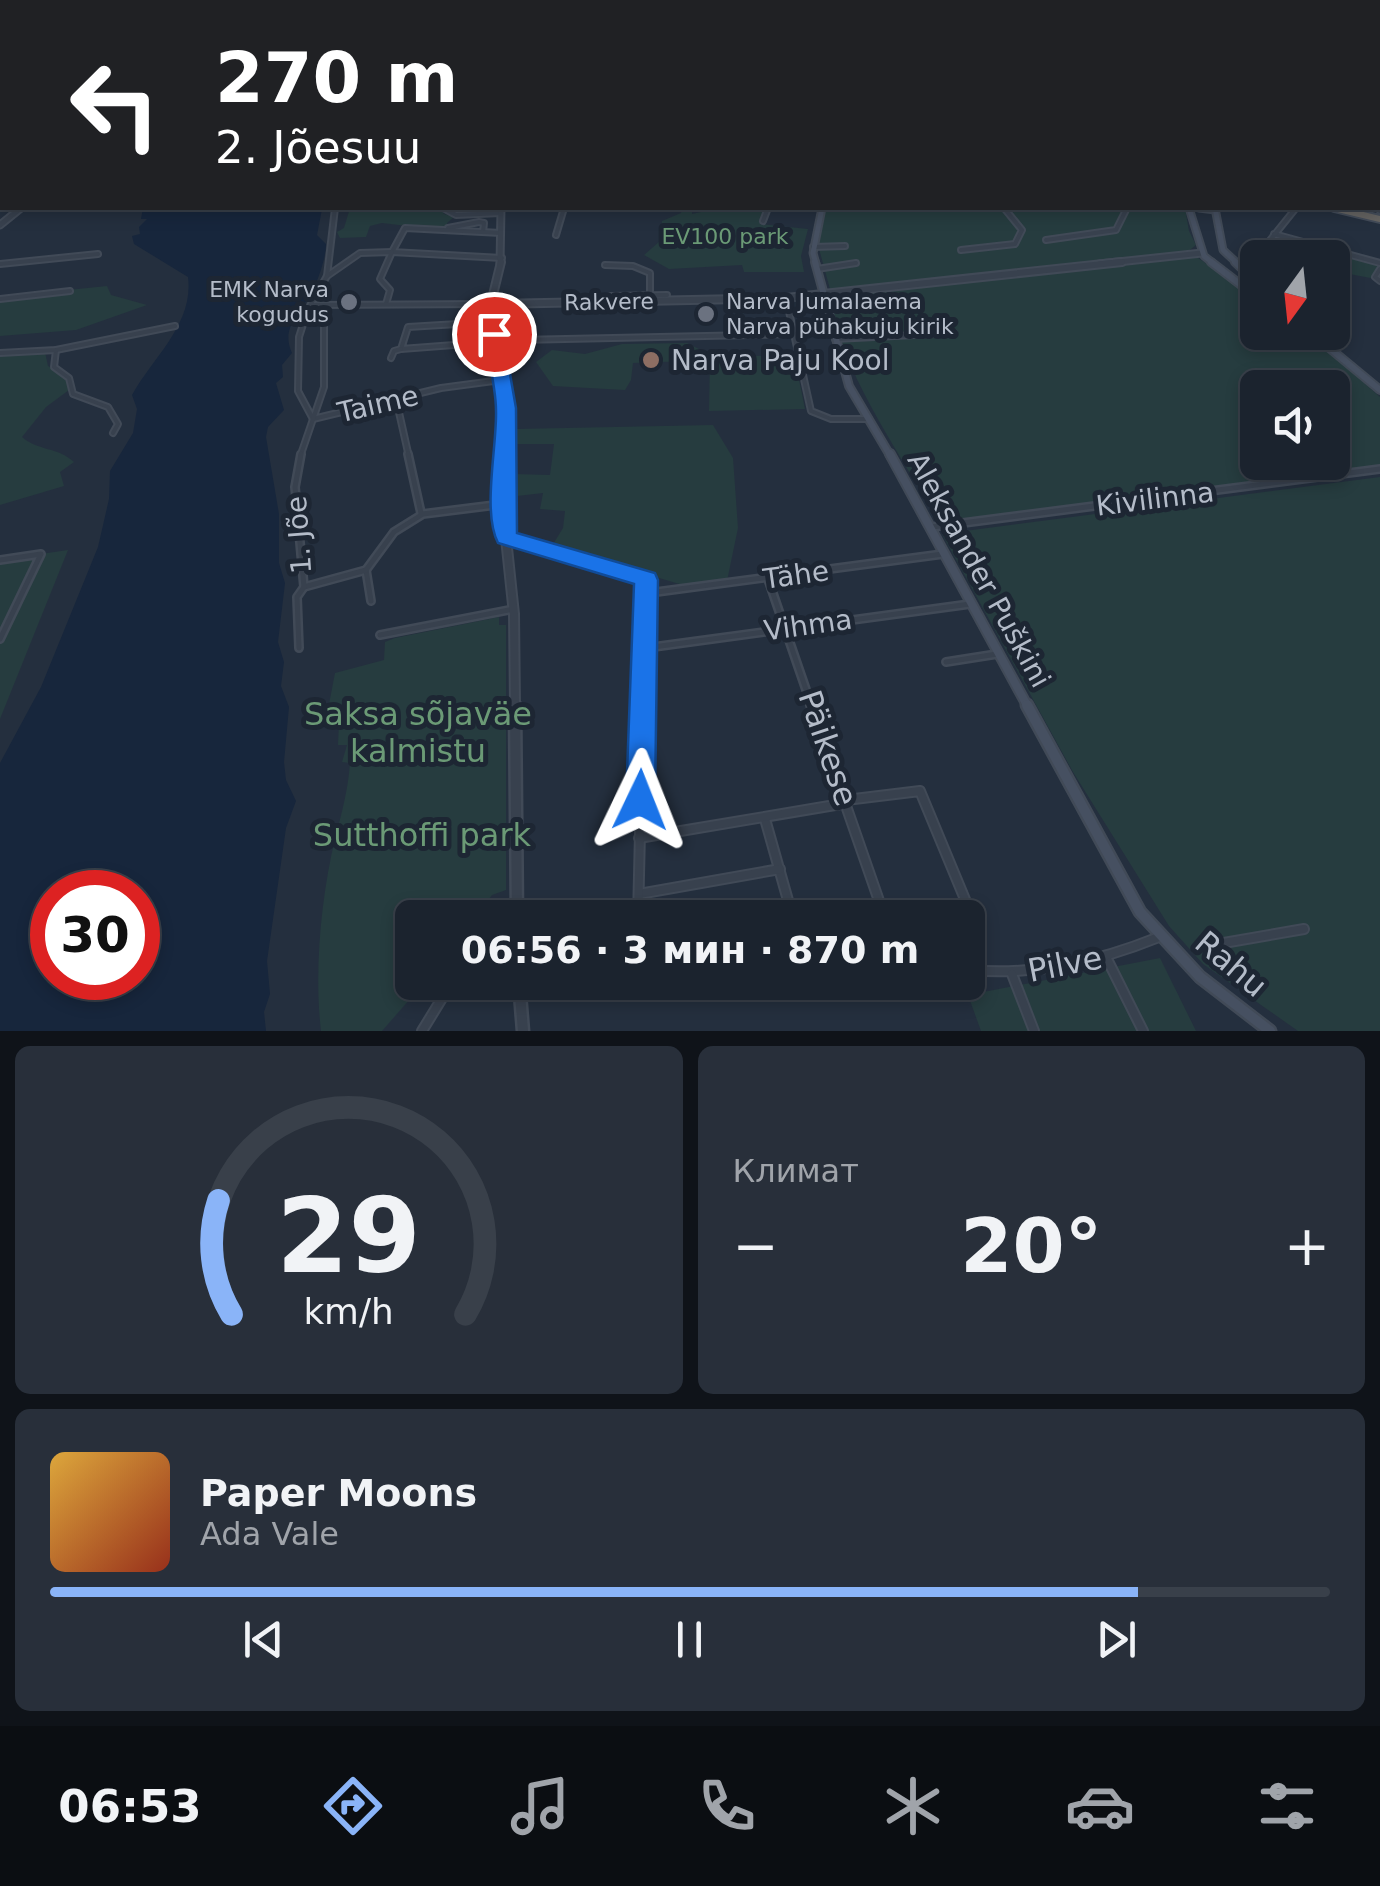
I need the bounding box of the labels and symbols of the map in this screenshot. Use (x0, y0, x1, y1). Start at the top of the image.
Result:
park label: EV100 park (661, 224, 789, 249)
north arrow (1240, 240, 1350, 350)
place label: EMK Narva kogudus (209, 277, 329, 327)
street label: Rakvere (564, 289, 654, 315)
place label: Narva Jumalaema Narva pühakuju kirik (726, 289, 954, 339)
marker: EMK Narva kogudus (338, 291, 360, 313)
pin (452, 292, 537, 377)
marker: Narva Jumalaema Narva pühakuju kirik (695, 303, 717, 325)
place label: Narva Paju Kool (671, 344, 889, 377)
marker: Narva Paju Kool (640, 349, 662, 371)
street label: Taime (333, 379, 422, 430)
street label: Aleksander Puškini (901, 447, 1057, 693)
street label: Kivilinna (1094, 475, 1216, 523)
street label: 1. Jõe (280, 495, 318, 575)
street label: Tähe (760, 554, 831, 596)
street label: Vihma (762, 603, 854, 647)
street label: Päikese (791, 685, 865, 811)
park label: Saksa sõjaväe kalmistu (304, 695, 532, 770)
position arrow (588, 748, 692, 852)
park label: Sutthoffi park (313, 816, 532, 854)
speed limit sign: 30 (30, 870, 160, 1000)
street label: Rahu (1187, 923, 1275, 1005)
street label: Pilve (1025, 938, 1105, 990)

